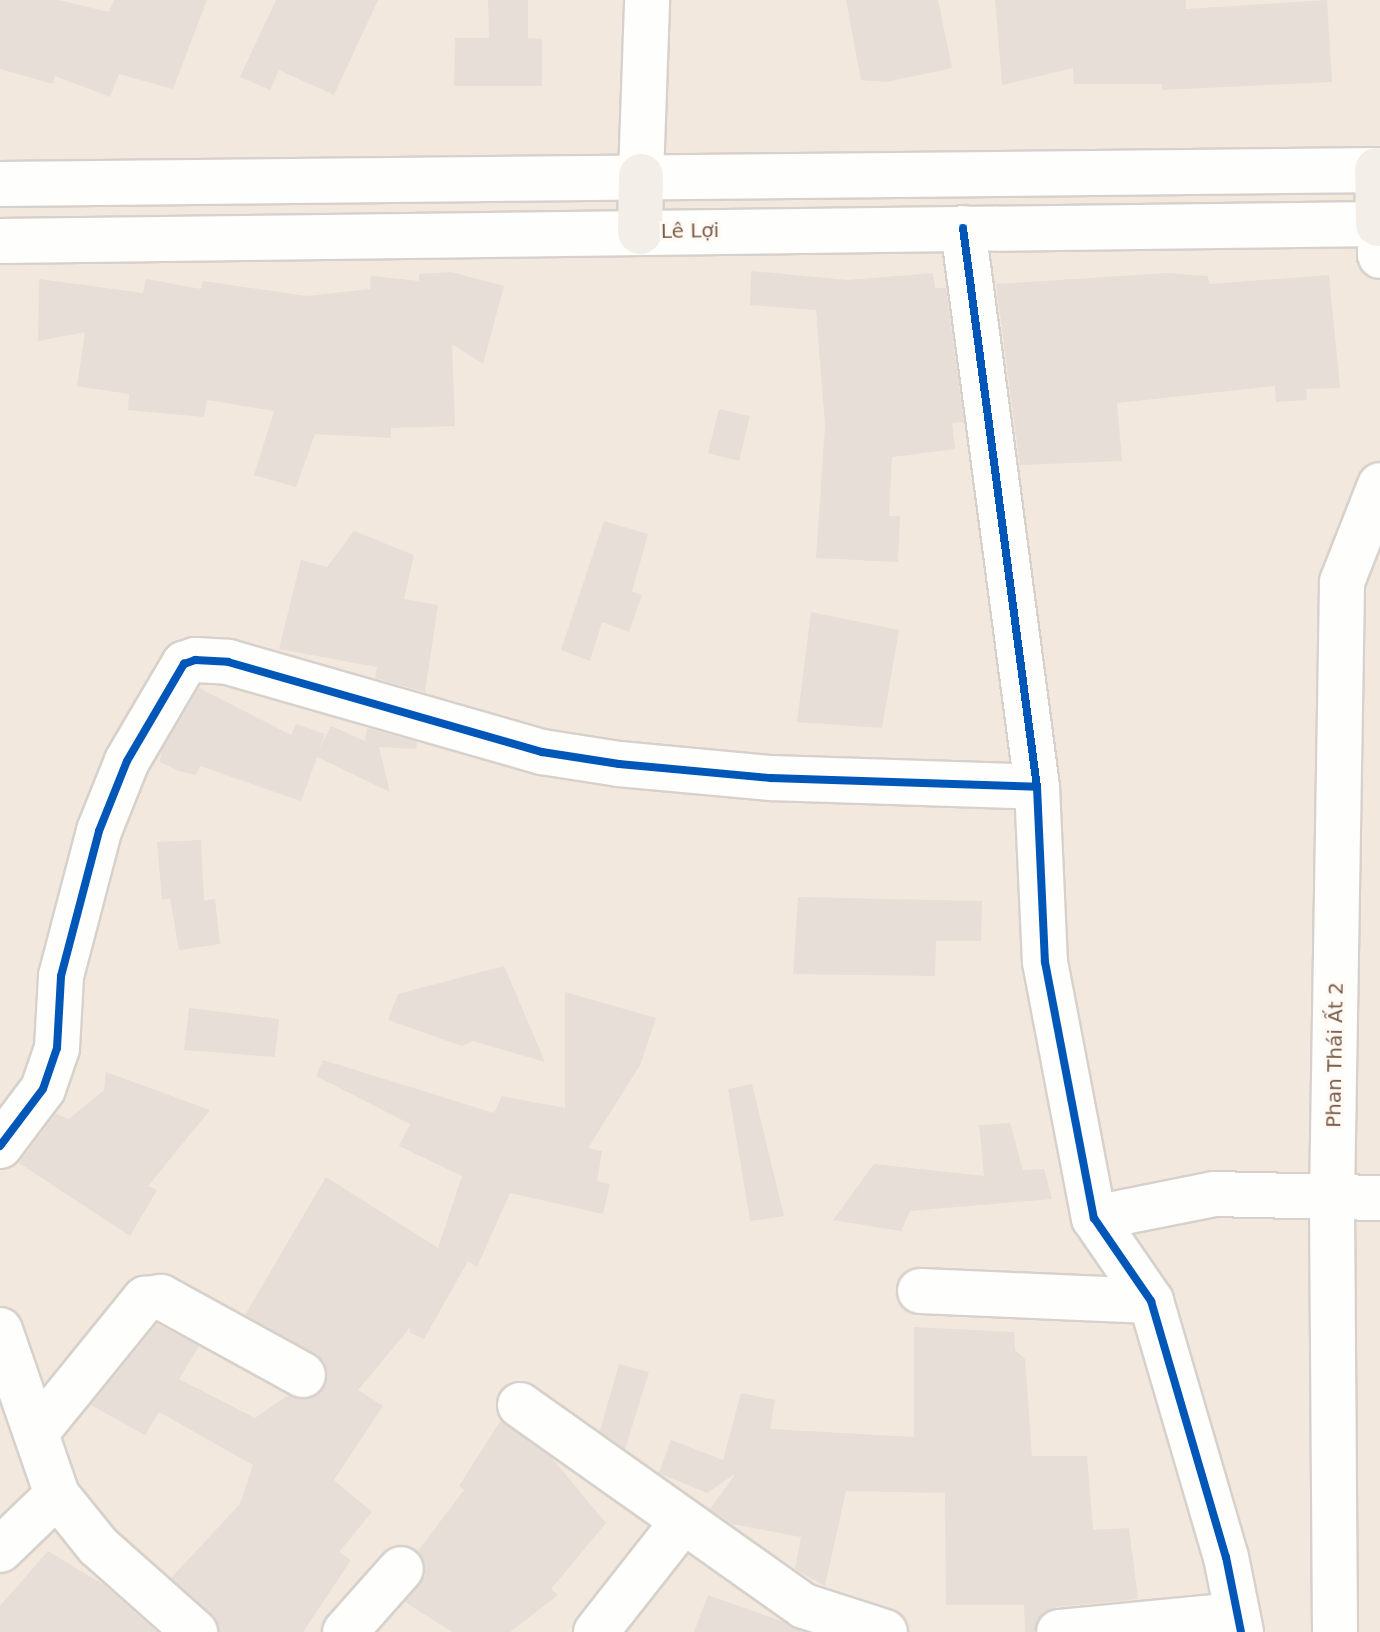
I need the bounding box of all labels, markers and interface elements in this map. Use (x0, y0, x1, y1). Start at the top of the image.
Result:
street label: Lê Lợi (661, 218, 719, 244)
street label: Phan Thái Ất 2 (1322, 982, 1348, 1128)

